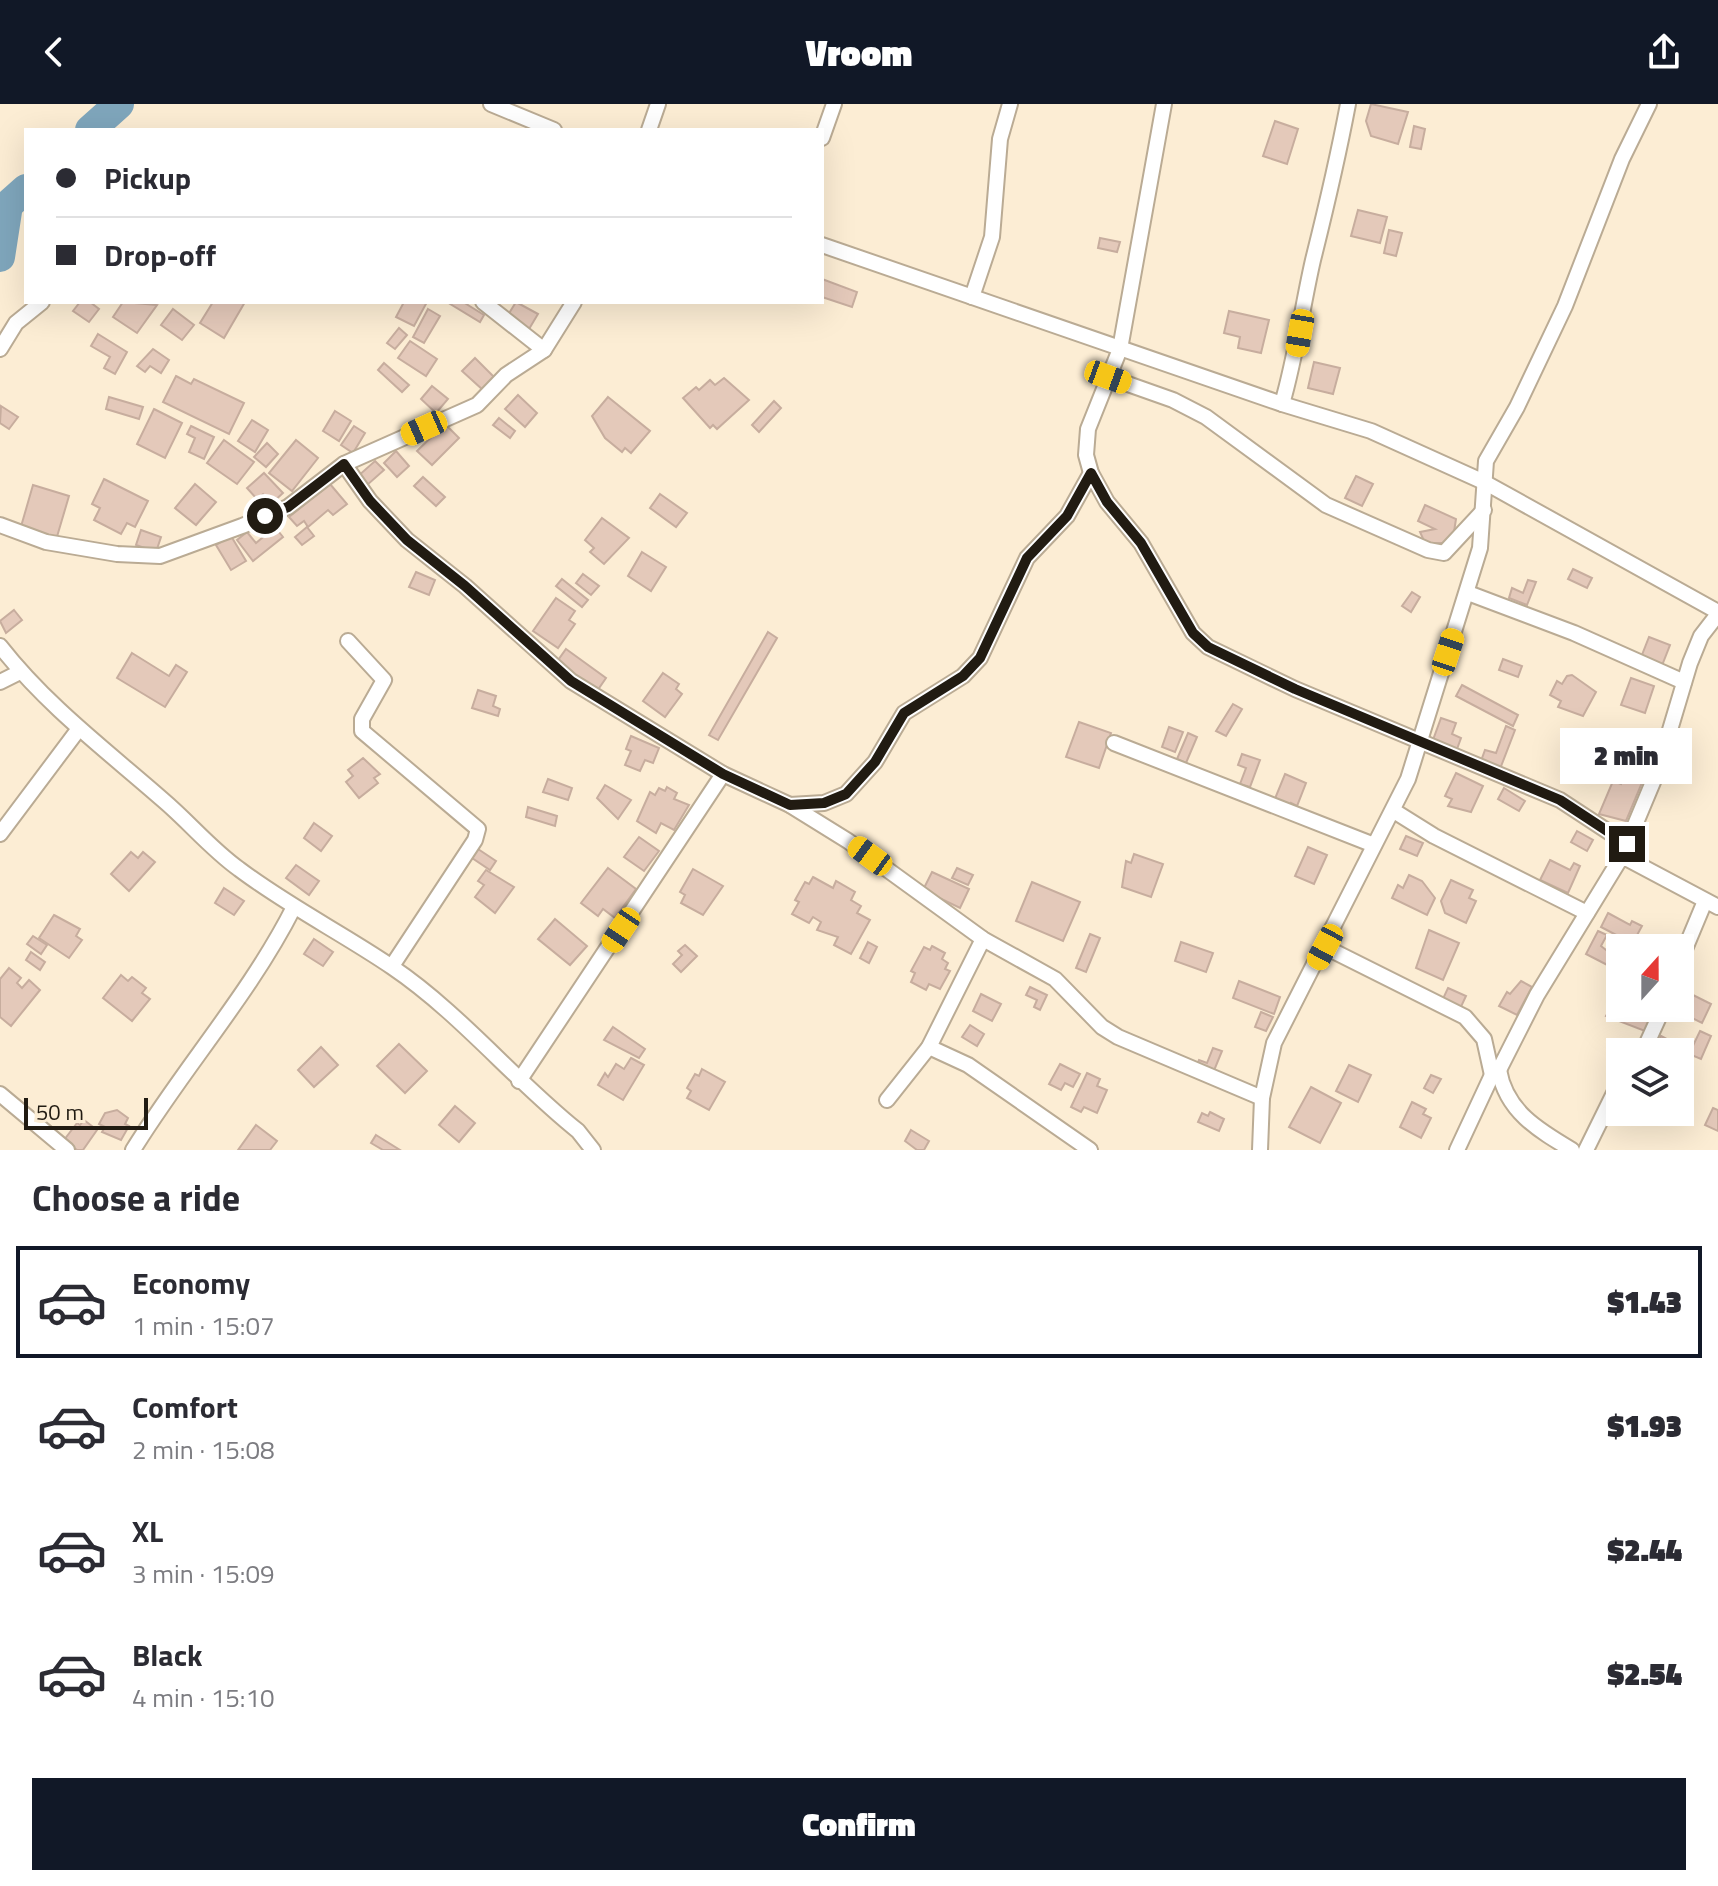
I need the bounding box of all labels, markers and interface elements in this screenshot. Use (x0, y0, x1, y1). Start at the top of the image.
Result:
text: Vroom (806, 25, 912, 80)
icon: back (32, 30, 76, 74)
icon: share (1642, 30, 1686, 74)
text: Pickup (104, 155, 191, 201)
text: Drop-off (104, 232, 216, 278)
car (1284, 307, 1316, 359)
car (1081, 358, 1135, 396)
car (397, 407, 451, 449)
route start (247, 498, 283, 534)
car (1429, 625, 1467, 679)
callout: 2 min (1561, 728, 1693, 784)
text: 2 min (1594, 736, 1658, 775)
route end (1609, 826, 1645, 862)
car (844, 832, 896, 880)
car (598, 903, 644, 957)
car (1303, 920, 1347, 974)
north arrow (1606, 934, 1694, 1022)
map controls (1606, 934, 1694, 1126)
button: layers (1606, 1038, 1694, 1126)
scale bar (24, 1094, 148, 1130)
text: 50 m (36, 1095, 84, 1129)
text: Choose a ride (32, 1170, 240, 1225)
text: Economy (132, 1260, 250, 1306)
icon: car (36, 1266, 108, 1338)
text: $1.43 (1608, 1279, 1682, 1325)
text: 1 min · 15:07 (132, 1306, 275, 1345)
text: Comfort (132, 1384, 238, 1430)
icon: car (36, 1390, 108, 1462)
text: $1.93 (1608, 1403, 1682, 1449)
text: 2 min · 15:08 (132, 1430, 275, 1469)
text: XL (132, 1508, 163, 1554)
icon: car (36, 1514, 108, 1586)
text: $2.44 (1608, 1527, 1682, 1573)
text: 3 min · 15:09 (132, 1554, 275, 1593)
text: Black (132, 1632, 203, 1678)
icon: car (36, 1638, 108, 1710)
text: $2.54 (1608, 1651, 1682, 1697)
text: 4 min · 15:10 (132, 1678, 275, 1717)
button: Confirm (32, 1778, 1686, 1870)

